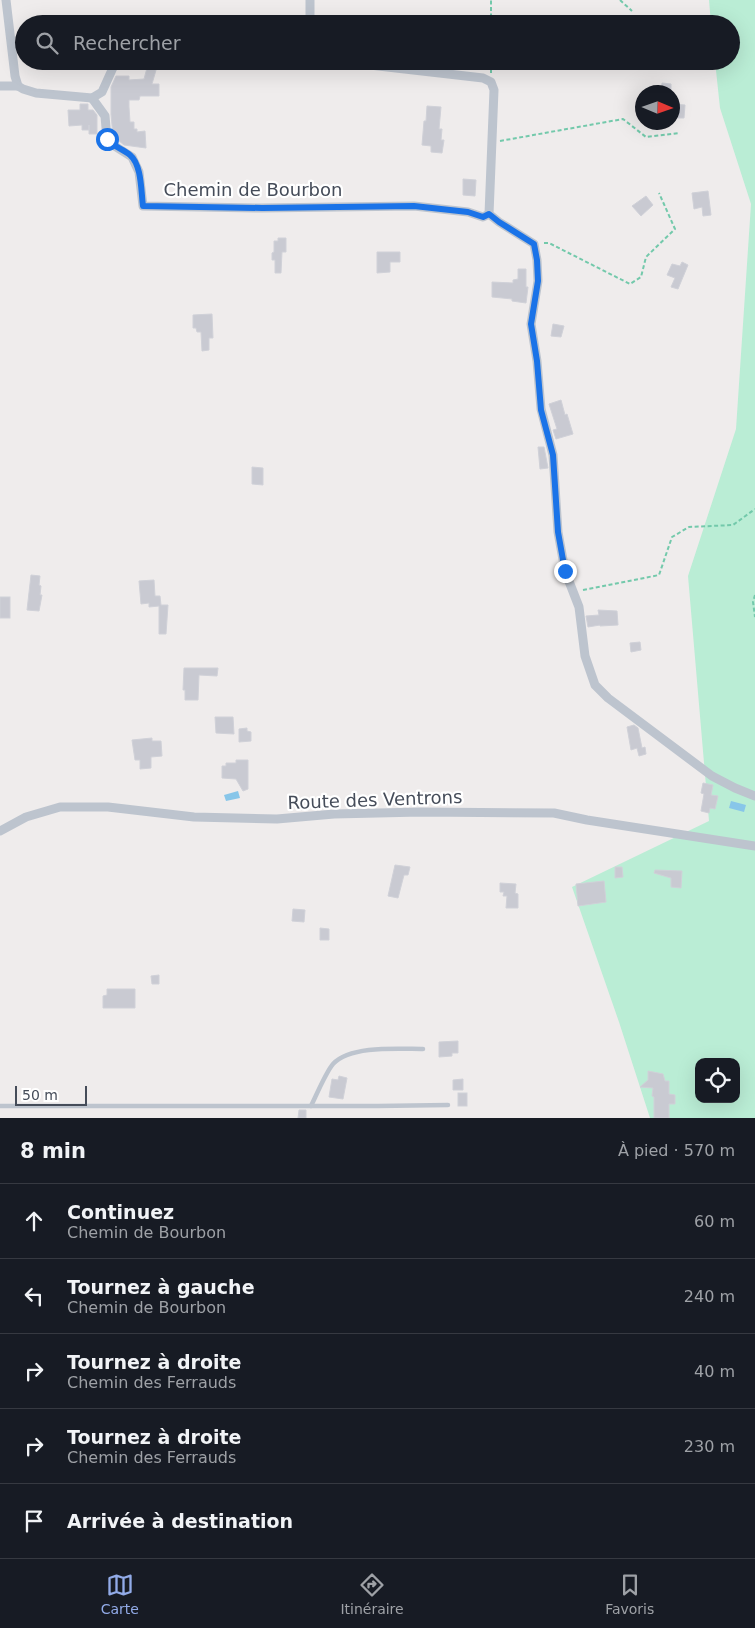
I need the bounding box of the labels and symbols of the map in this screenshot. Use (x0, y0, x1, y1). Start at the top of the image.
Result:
north arrow (635, 85, 680, 130)
route start (96, 128, 119, 151)
street label: Chemin de Bourbon (164, 179, 342, 200)
route end (554, 560, 577, 583)
street label: Route des Ventrons (287, 786, 463, 813)
scale bar (15, 1083, 88, 1106)

